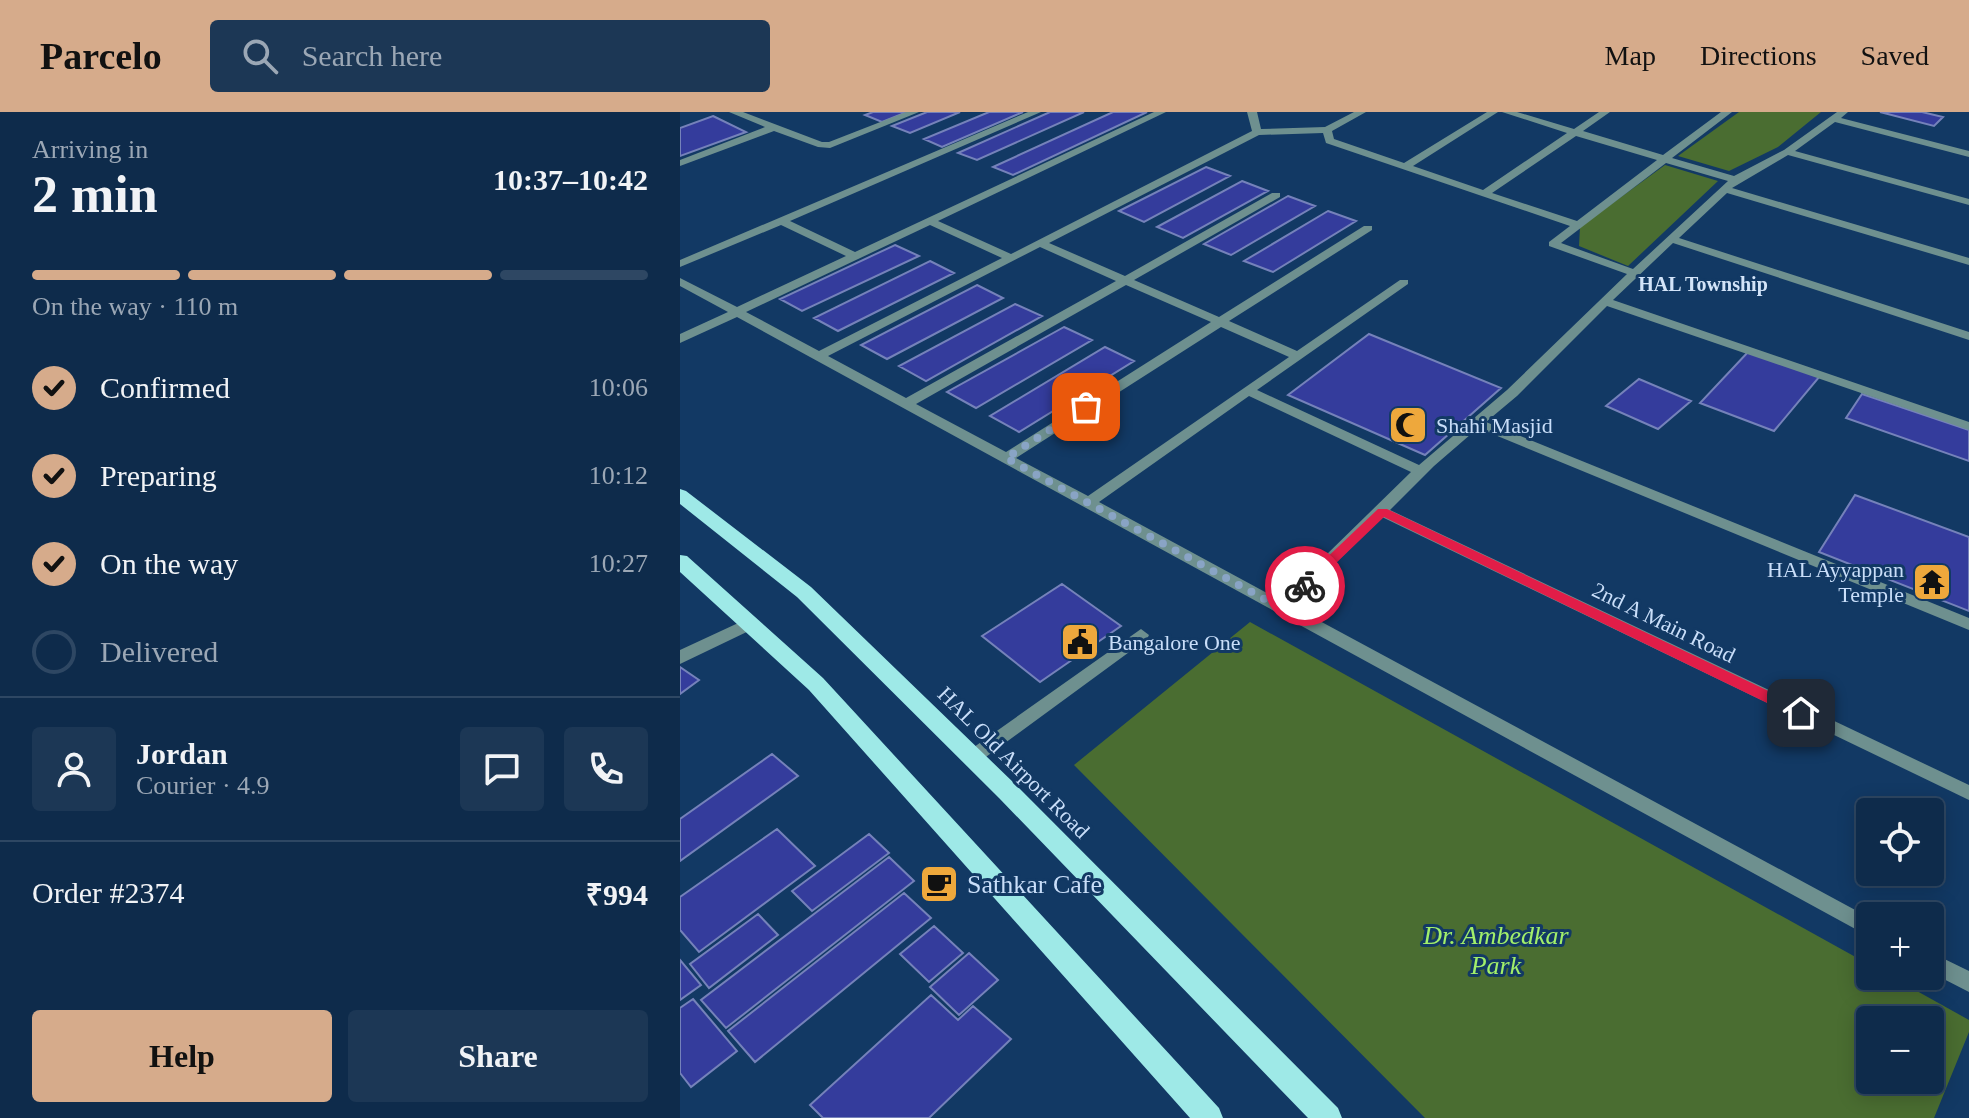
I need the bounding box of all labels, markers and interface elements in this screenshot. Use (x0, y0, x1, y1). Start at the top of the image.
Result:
search box (210, 20, 770, 92)
icon: search (238, 34, 282, 78)
text: Parcelo (40, 35, 162, 77)
text: Search here (302, 39, 442, 72)
text: Map (1605, 40, 1656, 71)
text: Directions (1700, 40, 1817, 71)
text: Saved (1861, 40, 1929, 71)
text: Arriving in (32, 135, 148, 164)
text: 10:37–10:42 (493, 163, 648, 196)
text: 2 min (32, 166, 158, 223)
district label: HAL Township (1638, 273, 1768, 296)
text: On the way · 110 m (32, 292, 238, 321)
icon: check (32, 366, 76, 410)
text: Confirmed (100, 371, 230, 404)
text: 10:06 (589, 373, 648, 402)
pin (1052, 373, 1120, 441)
icon: bag (1064, 385, 1108, 429)
mosque icon: Shahi Masjid (1387, 404, 1429, 446)
place label: Shahi Masjid (1436, 413, 1553, 438)
icon: check (32, 454, 76, 498)
text: Preparing (100, 459, 217, 492)
text: 10:12 (589, 461, 648, 490)
icon: check (32, 542, 76, 586)
courier (1265, 546, 1345, 626)
text: On the way (100, 547, 238, 580)
text: 10:27 (589, 549, 648, 578)
place label: HAL Ayyappan Temple (1767, 557, 1904, 607)
temple icon: HAL Ayyappan Temple (1911, 561, 1953, 603)
icon: bike (1283, 564, 1327, 608)
street label: 2nd A Main Road (1588, 577, 1739, 668)
public building icon: Bangalore One (1059, 621, 1101, 663)
place label: Bangalore One (1108, 630, 1241, 655)
text: Delivered (100, 635, 218, 668)
pin (1767, 679, 1835, 747)
street label: HAL Old Airport Road (933, 681, 1095, 843)
icon: home (1779, 691, 1823, 735)
button: person (32, 727, 116, 811)
button: chat (460, 727, 544, 811)
button: phone (564, 727, 648, 811)
text: Jordan (136, 737, 228, 770)
text: Courier · 4.9 (136, 771, 270, 800)
map controls (1856, 798, 1944, 1094)
button: locate (1856, 798, 1944, 886)
cafe icon: Sathkar Cafe (918, 863, 960, 905)
place label: Sathkar Cafe (967, 870, 1102, 899)
text: Order #2374 (32, 876, 184, 909)
text: ₹994 (586, 878, 648, 911)
button: + (1856, 902, 1944, 990)
park label: Dr. Ambedkar Park (1422, 921, 1570, 980)
button: − (1856, 1006, 1944, 1094)
button: Help (32, 1010, 332, 1102)
button: Share (348, 1010, 648, 1102)

